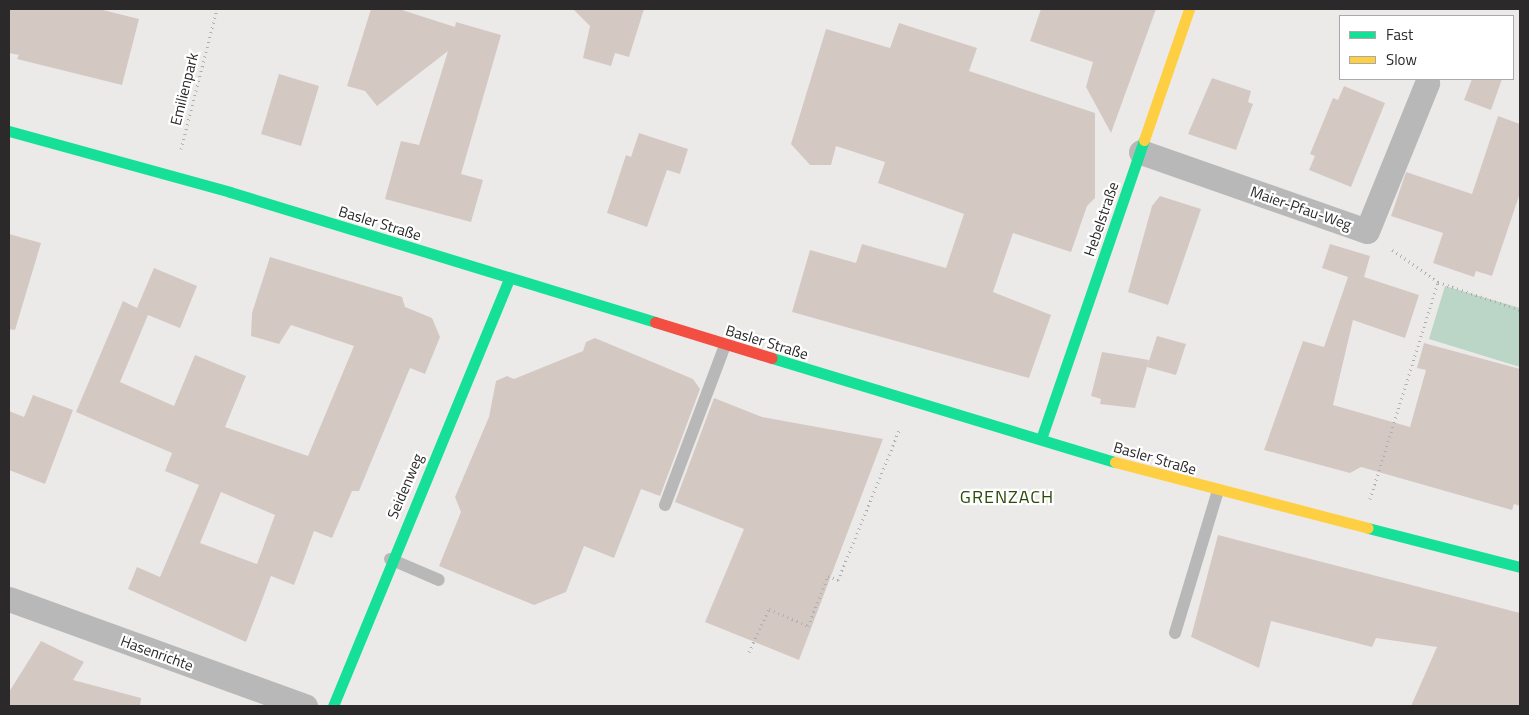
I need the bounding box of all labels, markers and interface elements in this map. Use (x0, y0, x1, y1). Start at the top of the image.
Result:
legend (1339, 15, 1514, 80)
text: Fast (1386, 23, 1413, 46)
text: Slow (1386, 48, 1417, 71)
street label: Emilienpark (166, 51, 202, 127)
street label: Hebelstraße (1080, 179, 1122, 259)
street label: Maier-Pfau-Weg (1248, 182, 1354, 234)
street label: Basler Straße (337, 202, 423, 244)
street label: Basler Straße (724, 321, 810, 363)
street label: Basler Straße (1111, 438, 1199, 478)
street label: Seidenweg (383, 451, 427, 521)
district label: GRENZACH (959, 486, 1055, 508)
street label: Hasenrichte (118, 632, 196, 674)

